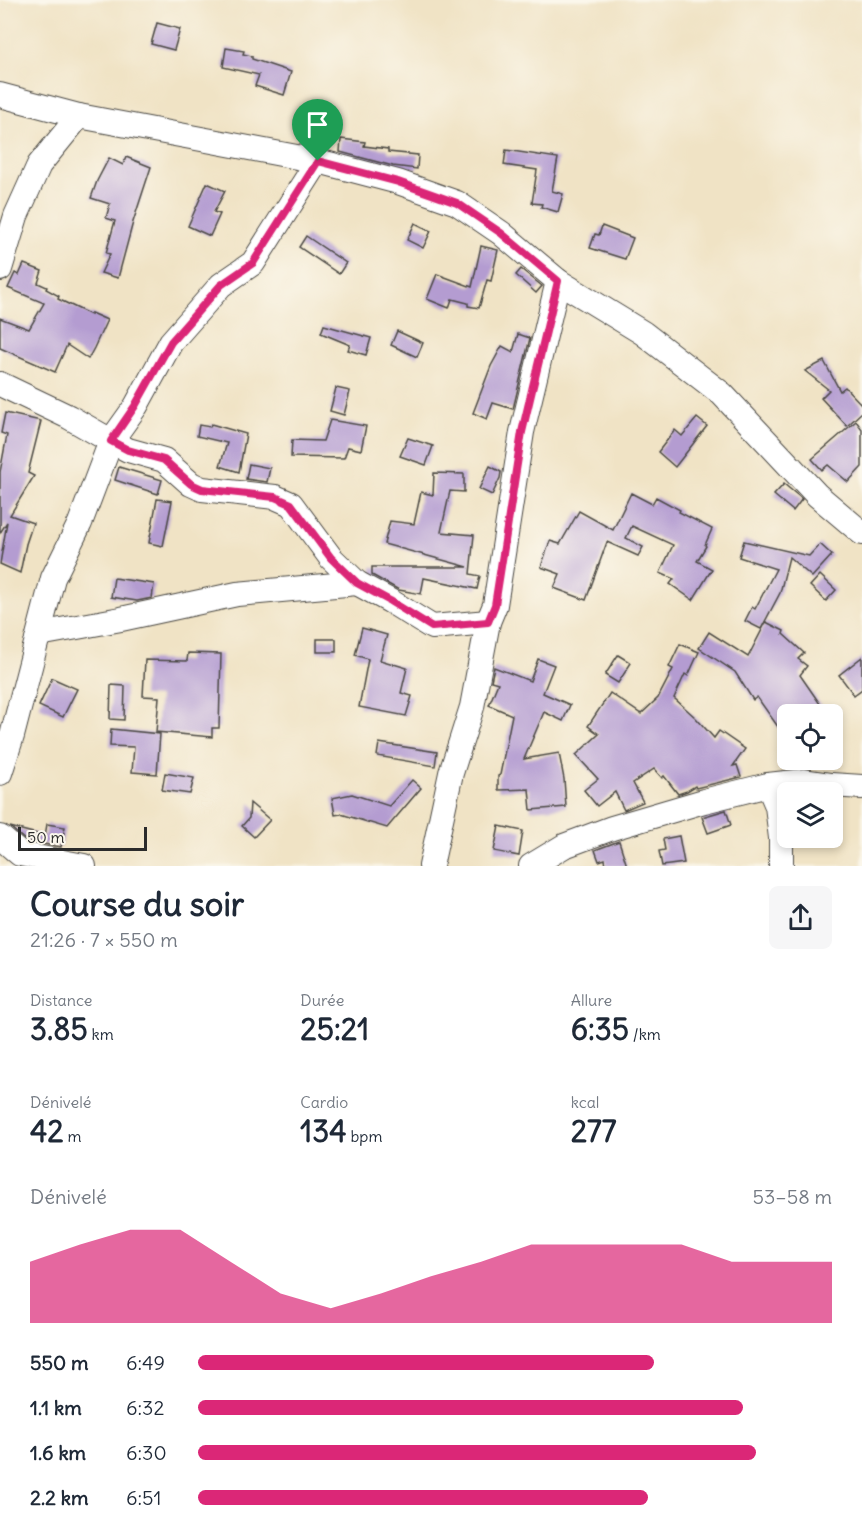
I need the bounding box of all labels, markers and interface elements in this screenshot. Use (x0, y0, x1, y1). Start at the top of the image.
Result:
pin (292, 99, 343, 161)
icon: arrive (301, 108, 334, 141)
map controls (777, 704, 843, 848)
button: locate (777, 704, 843, 770)
button: layers (777, 782, 843, 848)
scale bar (18, 824, 147, 852)
text: 50 m (27, 827, 65, 847)
text: Course du soir (30, 883, 244, 925)
button: share (769, 886, 832, 949)
text: 21:26 · 7 × 550 m (30, 927, 178, 952)
text: Distance (30, 990, 92, 1010)
text: Durée (300, 990, 344, 1010)
text: Allure (571, 990, 612, 1010)
text: 3.85 (30, 1010, 88, 1048)
text: 25:21 (300, 1010, 369, 1048)
text: 6:35 (571, 1010, 629, 1048)
text: km (88, 1024, 114, 1044)
text: /km (629, 1024, 661, 1044)
text: Dénivelé (30, 1092, 91, 1112)
text: Cardio (300, 1092, 348, 1112)
text: kcal (571, 1092, 599, 1112)
text: 42 (30, 1112, 64, 1150)
text: 134 (300, 1112, 347, 1150)
text: 277 (571, 1112, 617, 1150)
text: m (64, 1126, 82, 1146)
text: bpm (347, 1126, 382, 1146)
text: Dénivelé (30, 1184, 107, 1209)
text: 53–58 m (752, 1184, 832, 1209)
text: 550 m (30, 1350, 88, 1375)
text: 6:49 (126, 1350, 165, 1375)
text: 1.1 km (30, 1395, 82, 1420)
text: 6:32 (126, 1395, 164, 1420)
text: 1.6 km (30, 1440, 86, 1465)
text: 6:30 (126, 1440, 167, 1465)
text: 2.2 km (30, 1485, 89, 1510)
text: 6:51 (126, 1485, 162, 1510)

